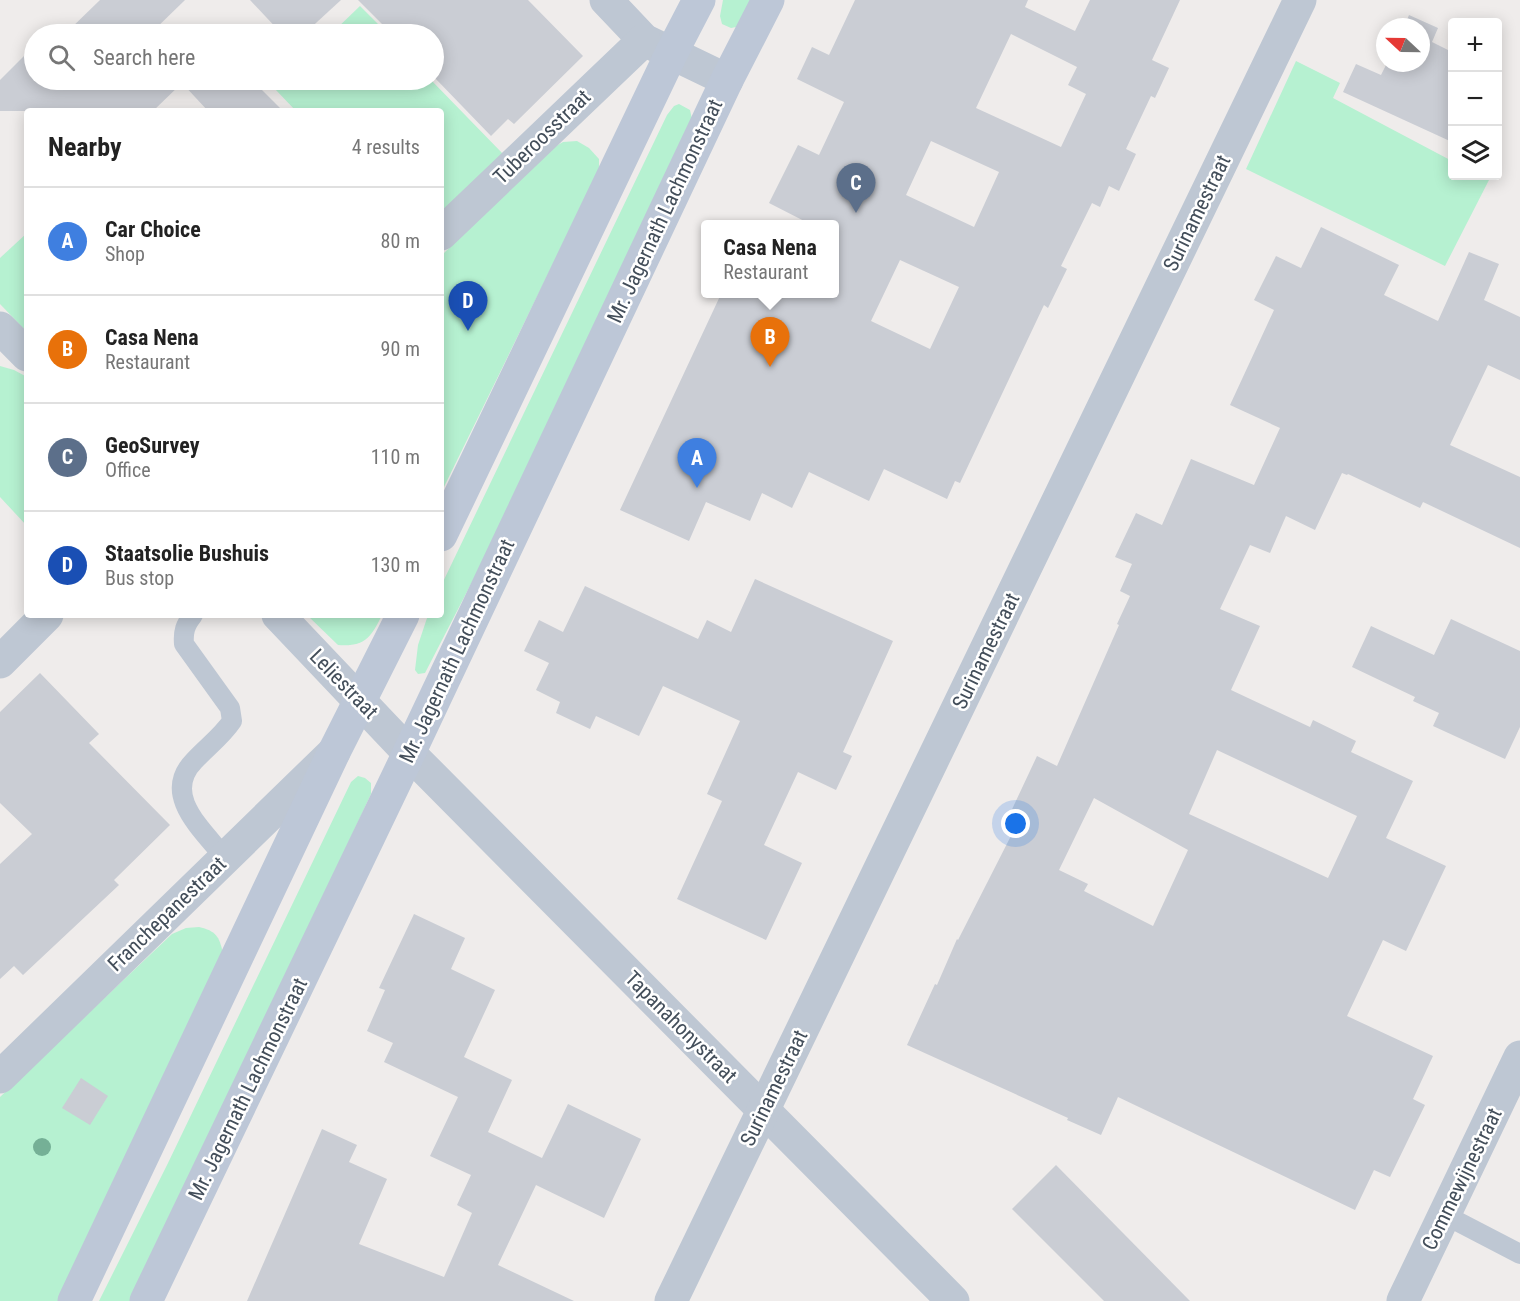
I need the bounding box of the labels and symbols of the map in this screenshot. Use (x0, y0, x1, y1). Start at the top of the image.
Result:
north arrow (1376, 18, 1430, 72)
street label: Tuberoosstraat (489, 85, 595, 189)
street label: Mr. Jagernath Lachmonstraat (603, 95, 727, 327)
street label: Surinamestraat (1159, 151, 1235, 275)
pin: C (836, 164, 876, 213)
pin: D (448, 282, 488, 331)
pin: B (750, 318, 790, 367)
pin: A (678, 438, 716, 488)
street label: Mr. Jagernath Lachmonstraat (395, 535, 519, 767)
street label: Surinamestraat (948, 589, 1024, 713)
street label: Leliestraat (305, 644, 383, 724)
your location (1001, 809, 1030, 838)
street label: Franchepanestraat (103, 852, 231, 976)
street label: Tapanahonystraat (620, 966, 742, 1088)
street label: Mr. Jagernath Lachmonstraat (184, 974, 312, 1204)
street label: Surinamestraat (736, 1026, 812, 1150)
street label: Commewijnestraat (1417, 1104, 1507, 1254)

